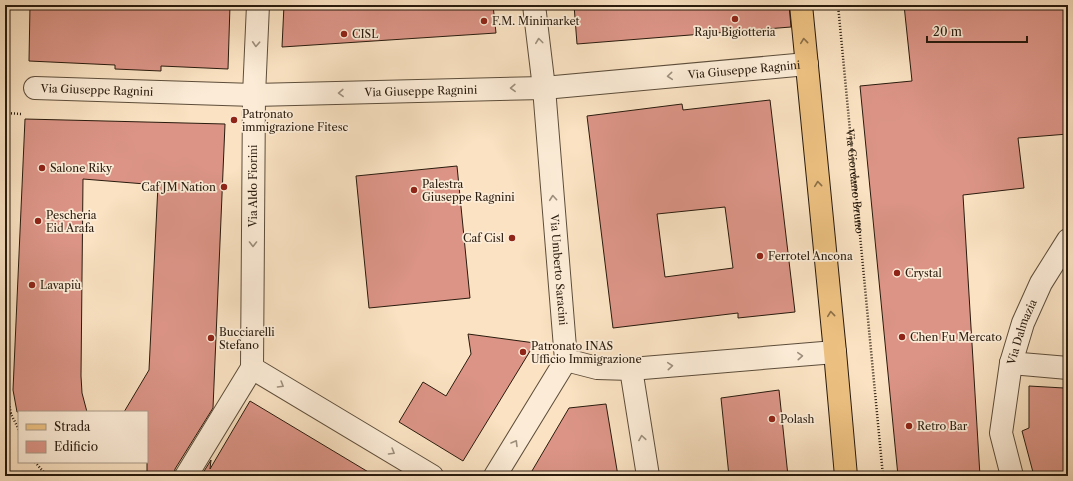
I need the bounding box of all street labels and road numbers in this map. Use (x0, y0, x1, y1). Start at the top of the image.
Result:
street label: Via Giuseppe Ragnini (686, 58, 801, 82)
street label: Via Giuseppe Ragnini (39, 81, 154, 99)
street label: Via Giuseppe Ragnini (363, 83, 478, 99)
street label: Via Giordano Bruno (843, 127, 867, 234)
street label: Via Aldo Fiorini (246, 144, 260, 228)
street label: Via Umberto Saracini (547, 213, 570, 327)
street label: Via Dalmazia (1004, 297, 1040, 367)

